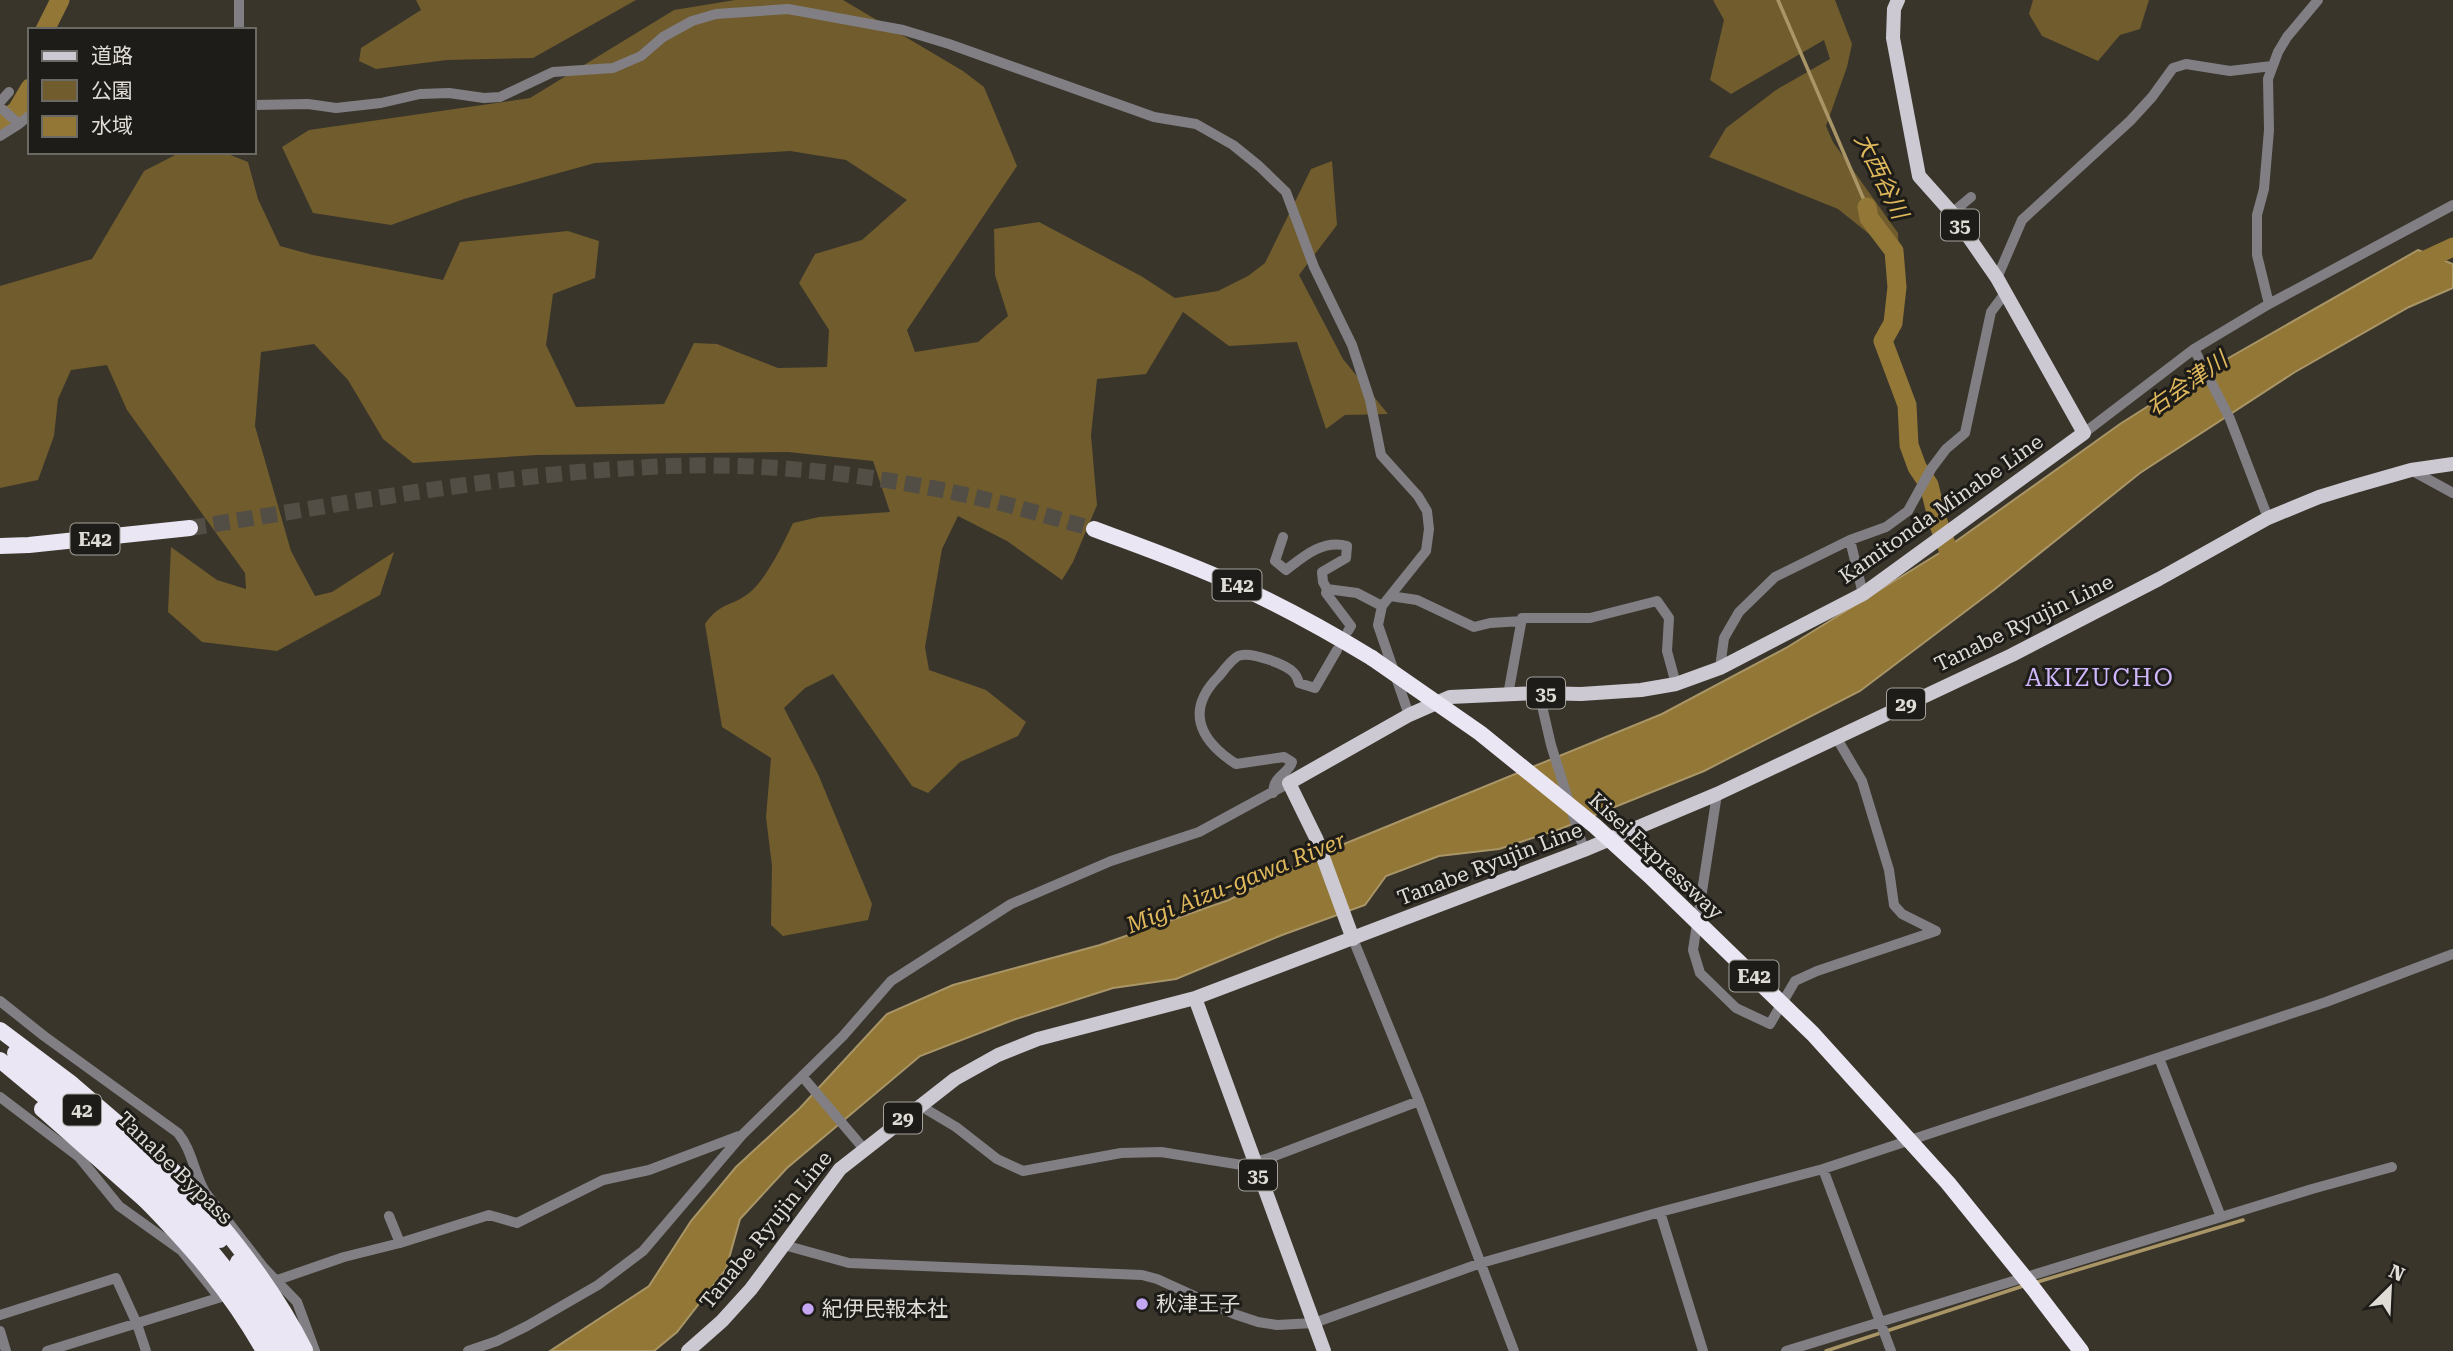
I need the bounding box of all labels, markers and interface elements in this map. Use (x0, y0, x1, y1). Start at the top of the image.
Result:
legend (28, 28, 256, 154)
text: 道路 (91, 44, 133, 68)
text: 公園 (91, 79, 133, 103)
text: 水域 (91, 114, 133, 138)
water label: 大西谷川 (1849, 129, 1915, 226)
road number: 35 (1941, 210, 1979, 241)
water label: 右会津川 (2142, 345, 2235, 421)
street label: Kamitonda Minabe Line (1834, 429, 2048, 589)
road number: E42 (70, 524, 119, 554)
street label: Tanabe Ryujin Line (1931, 569, 2117, 677)
road number: E42 (1212, 570, 1262, 600)
district label: AKIZUCHO (2025, 664, 2175, 692)
road number: 35 (1527, 678, 1565, 708)
road number: 29 (1887, 688, 1925, 720)
street label: Kisei Expressway (1584, 788, 1729, 925)
street label: Tanabe Ryujin Line (1394, 818, 1586, 910)
water label: Migi Aizu-gawa River (1121, 827, 1350, 940)
road number: E42 (1730, 960, 1778, 992)
road number: 42 (63, 1094, 101, 1126)
road number: 29 (884, 1102, 922, 1134)
street label: Tanabe Bypass (112, 1107, 238, 1229)
street label: Tanabe Ryujin Line (695, 1146, 837, 1314)
road number: 35 (1239, 1160, 1277, 1190)
north arrow (2355, 1253, 2425, 1323)
text: N (2385, 1259, 2408, 1287)
place label: 秋津王子 (1156, 1292, 1240, 1316)
marker: 秋津王子 (1134, 1296, 1150, 1312)
place label: 紀伊民報本社 (822, 1297, 948, 1321)
marker: 紀伊民報本社 (800, 1301, 816, 1317)

